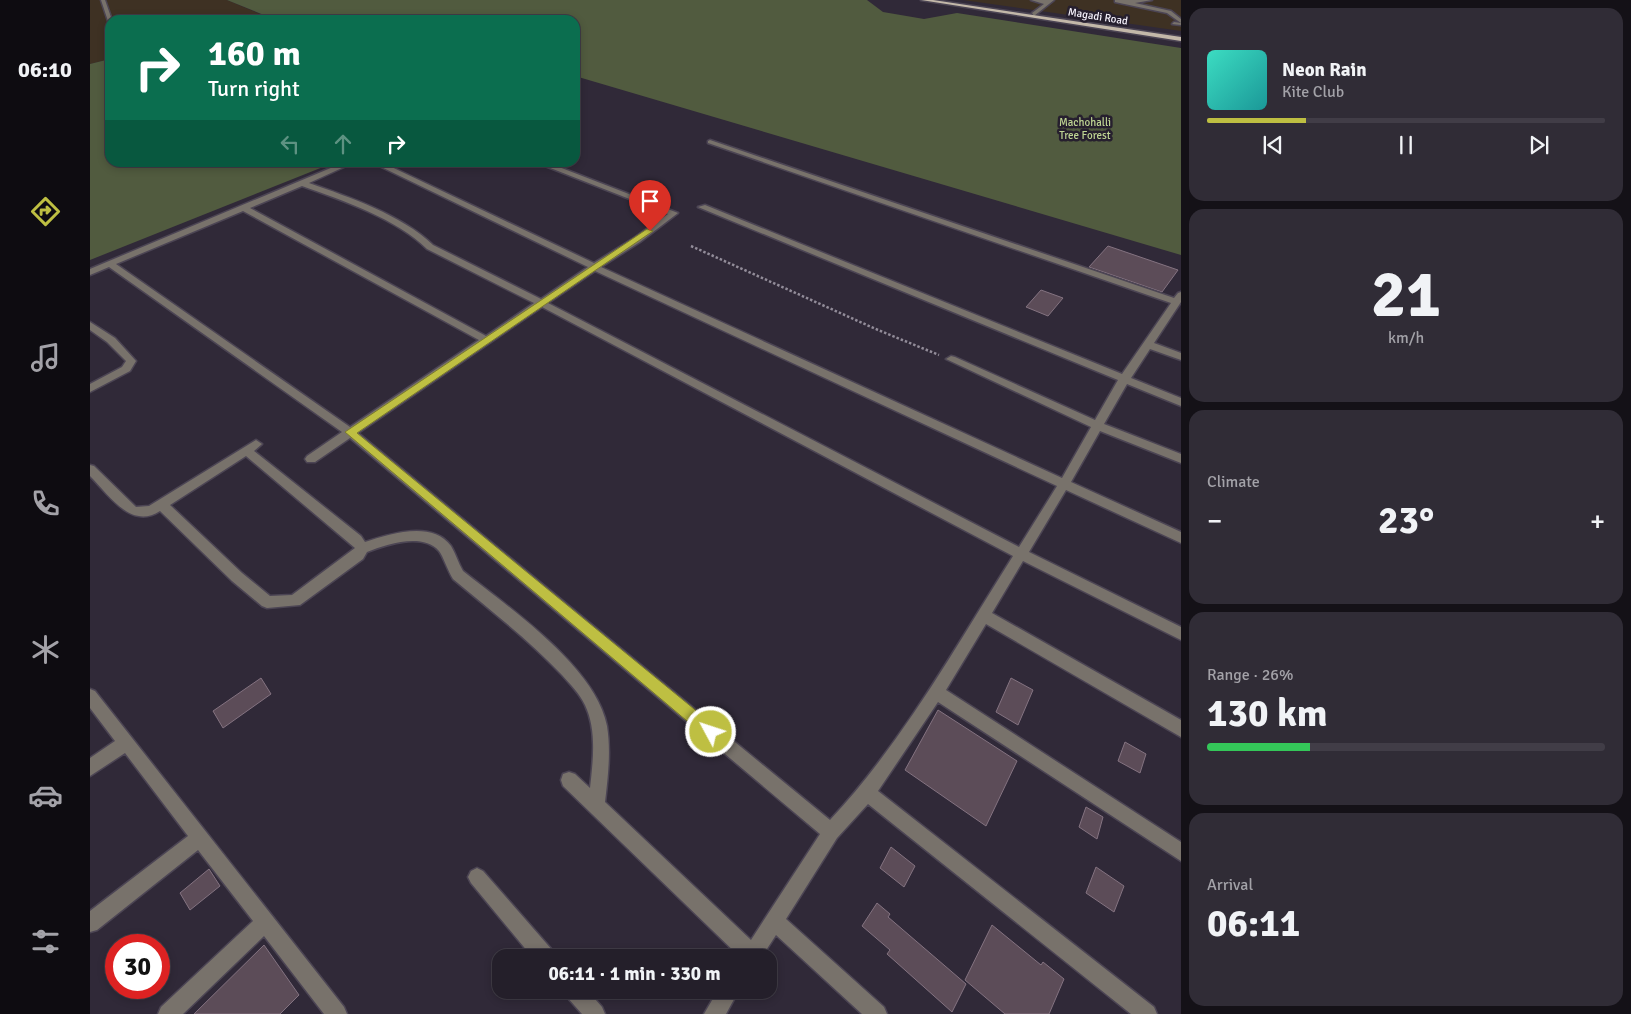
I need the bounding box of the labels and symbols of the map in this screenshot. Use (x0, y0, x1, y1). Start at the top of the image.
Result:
street label: Magadi Road (1067, 5, 1129, 28)
park label: Machohalli Tree Forest (1059, 116, 1111, 142)
pin (629, 180, 671, 231)
position arrow (684, 705, 736, 757)
speed limit sign: 30 (105, 934, 170, 999)

